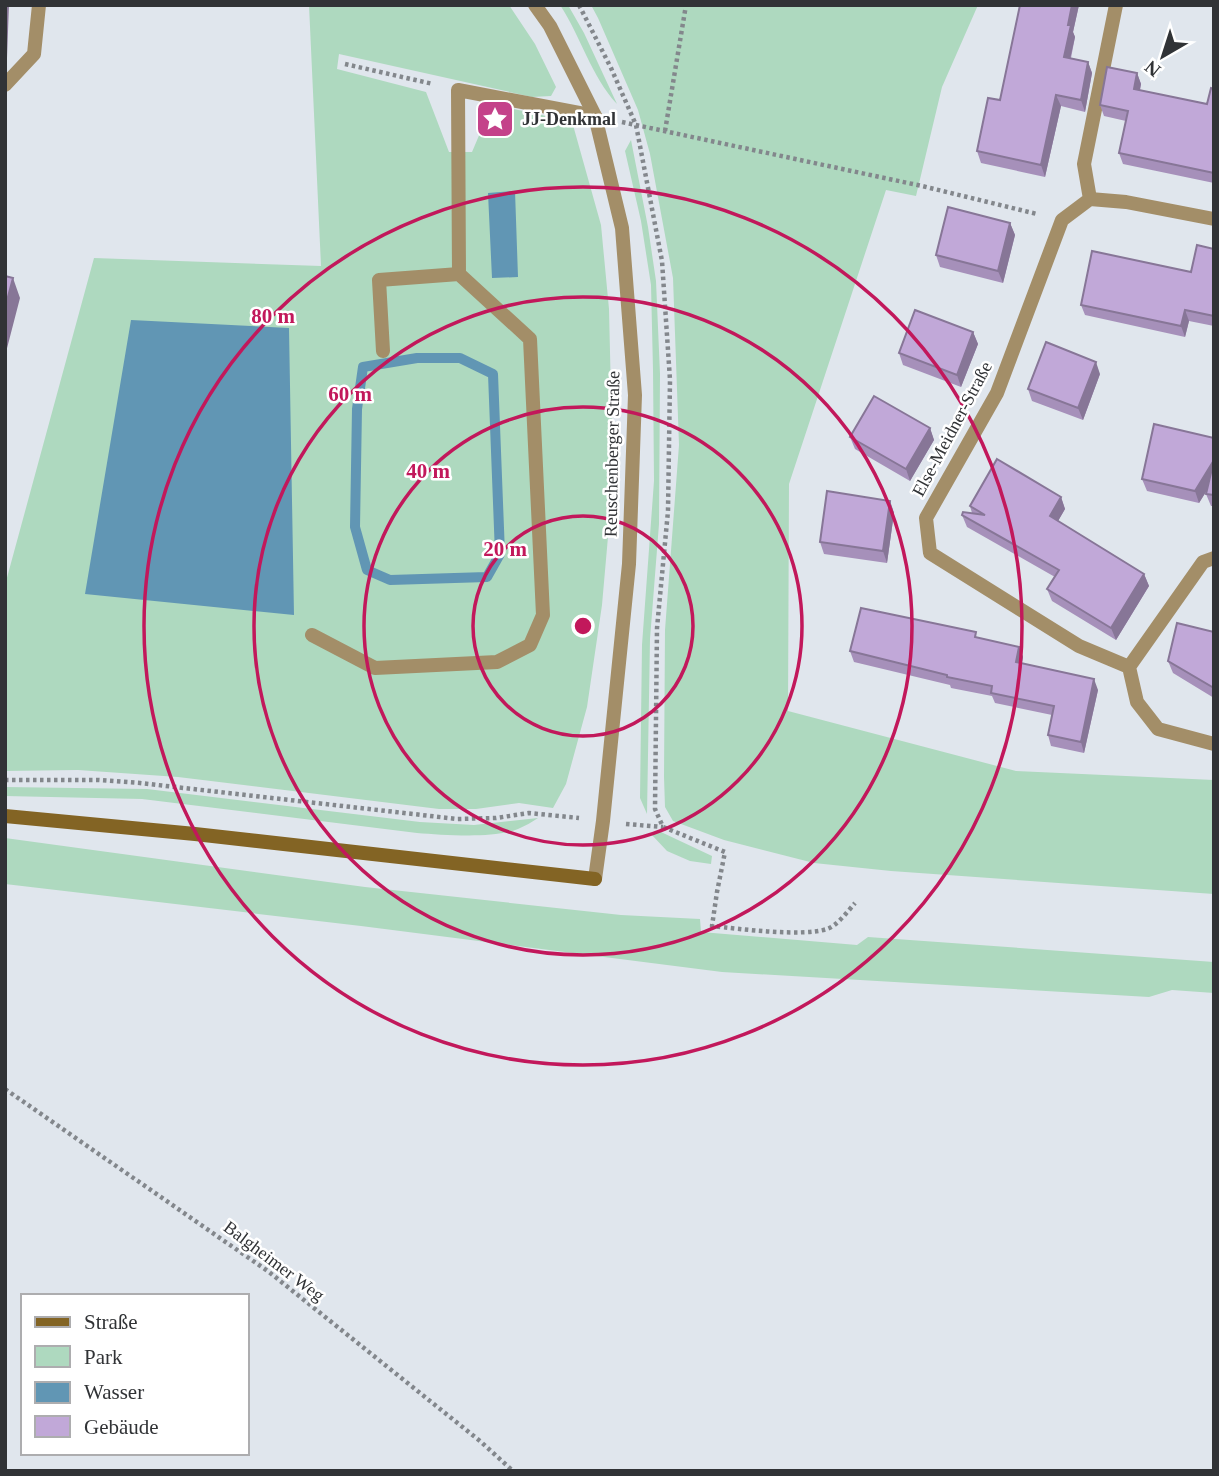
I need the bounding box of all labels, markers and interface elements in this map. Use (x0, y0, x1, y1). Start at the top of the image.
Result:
north arrow (1128, 21, 1198, 91)
text: N (1140, 56, 1165, 81)
place icon: JJ-Denkmal (474, 98, 516, 140)
place label: JJ-Denkmal (522, 109, 616, 129)
text: 80 m (251, 304, 295, 328)
street label: Else-Meidner-Straße (908, 358, 996, 500)
street label: Reuschenberger Straße (601, 371, 623, 537)
text: 60 m (328, 382, 372, 406)
text: 40 m (406, 459, 450, 483)
text: 20 m (483, 537, 527, 561)
centre of rings (571, 614, 595, 638)
street label: Balgheimer Weg (220, 1217, 328, 1305)
legend (21, 1294, 248, 1455)
text: Straße (84, 1310, 138, 1334)
text: Park (84, 1345, 123, 1369)
text: Wasser (84, 1380, 144, 1404)
text: Gebäude (84, 1415, 159, 1439)

